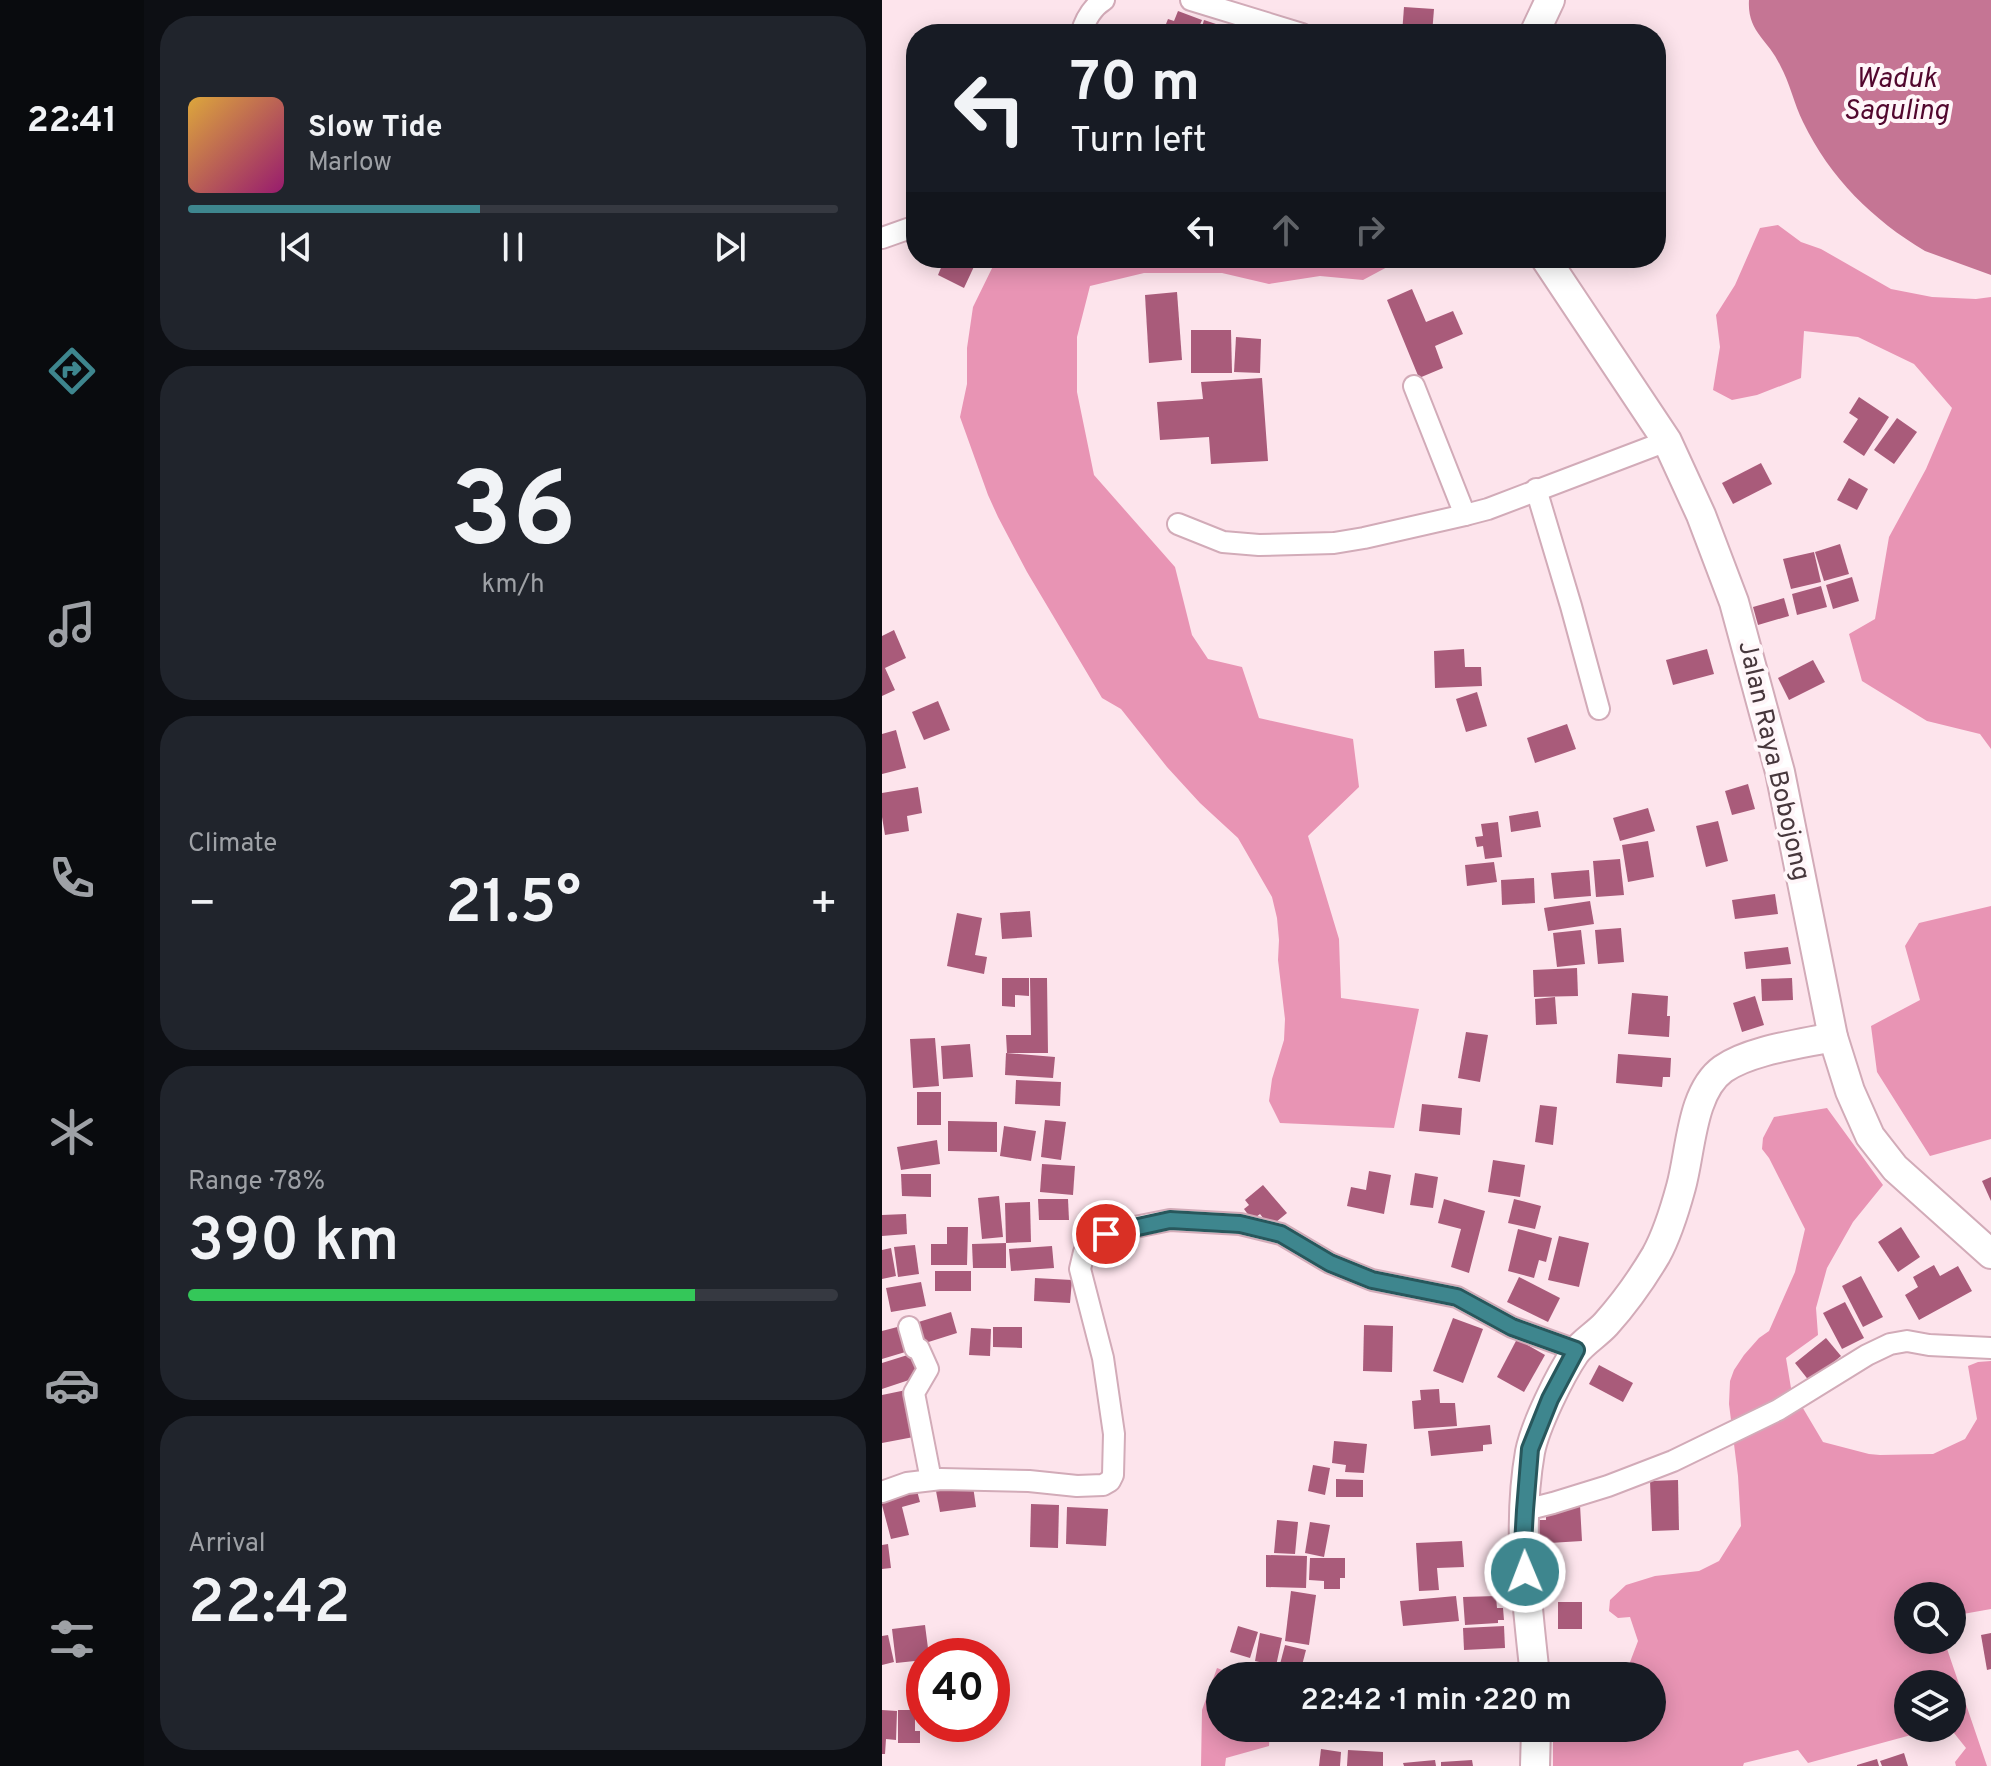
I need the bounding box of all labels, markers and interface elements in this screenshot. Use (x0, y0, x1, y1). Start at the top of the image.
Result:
text: 70 m (1070, 50, 1200, 120)
icon: left (938, 56, 1042, 160)
water label: Waduk Saguling (1843, 62, 1950, 130)
text: 22:41 (27, 99, 117, 145)
text: Slow Tide (308, 110, 442, 147)
text: Turn left (1070, 119, 1207, 165)
text: Marlow (308, 147, 392, 180)
icon: left (1180, 208, 1224, 252)
icon: ahead (1264, 208, 1308, 252)
icon: right (1348, 208, 1392, 252)
icon: previous (274, 225, 318, 269)
icon: pause (491, 225, 535, 269)
icon: next (708, 225, 752, 269)
icon: directions (44, 343, 100, 399)
text: 36 (450, 451, 576, 583)
text: km/h (481, 569, 545, 602)
icon: music (44, 596, 100, 652)
street label: Jalan Raya Bobojong (1729, 638, 1817, 884)
text: Climate (188, 828, 277, 861)
icon: phone (44, 850, 100, 906)
text: 21.5° (445, 868, 581, 944)
text: − (188, 878, 216, 934)
text: + (810, 878, 838, 934)
icon: climate (44, 1104, 100, 1160)
text: Range · 78% (188, 1166, 325, 1199)
pin (1072, 1200, 1140, 1268)
text: 390 km (188, 1206, 399, 1282)
icon: arrive (1084, 1212, 1128, 1256)
icon: car (44, 1357, 100, 1413)
text: Arrival (188, 1528, 266, 1561)
position arrow (1483, 1530, 1567, 1614)
text: 22:42 (188, 1568, 350, 1644)
map controls (1894, 1582, 1966, 1742)
button: search (1894, 1582, 1966, 1654)
icon: filters (44, 1611, 100, 1667)
speed limit sign: 40 (906, 1638, 1010, 1742)
button: layers (1894, 1670, 1966, 1742)
text: 22:42 · 1 min · 220 m (1301, 1683, 1571, 1720)

